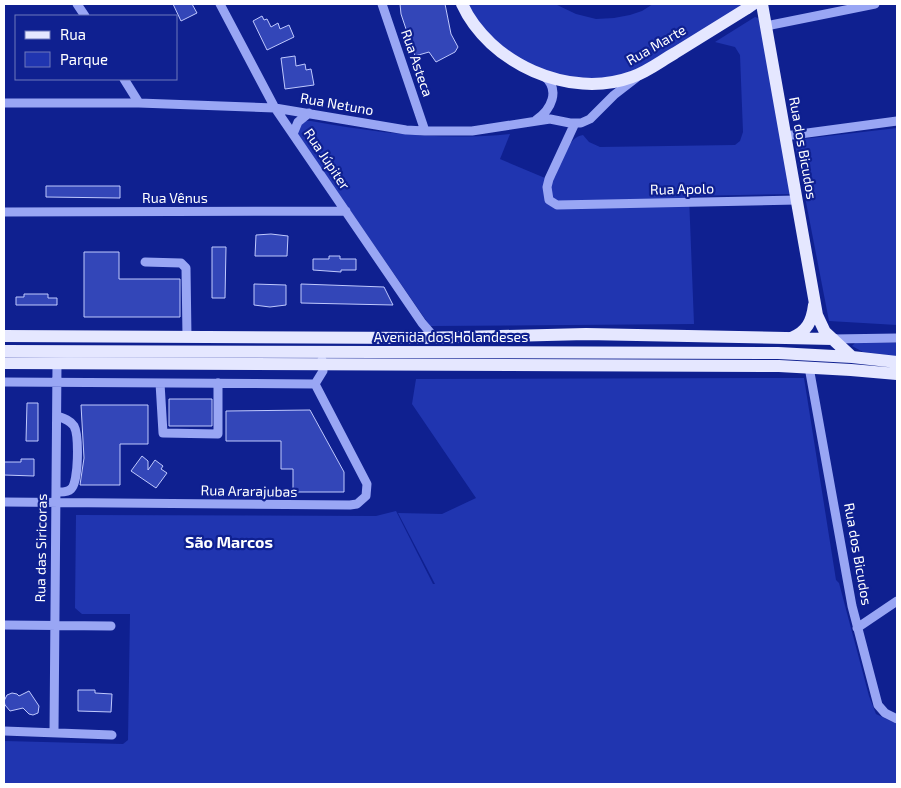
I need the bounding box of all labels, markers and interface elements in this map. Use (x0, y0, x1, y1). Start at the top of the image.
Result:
legend (15, 15, 178, 80)
street label: Rua Marte (623, 21, 689, 68)
text: Rua (60, 25, 86, 43)
street label: Rua Asteca (398, 27, 437, 99)
text: Parque (60, 50, 108, 68)
street label: Rua Netuno (299, 89, 375, 118)
street label: Rua dos Bicudos (786, 95, 821, 200)
street label: Rua Júpiter (301, 125, 354, 193)
street label: Rua Apolo (650, 179, 714, 198)
street label: Rua Vênus (142, 189, 208, 206)
street label: Avenida dos Holandeses (374, 328, 528, 345)
street label: Rua Ararajubas (201, 481, 297, 500)
street label: Rua das Siricoras (31, 493, 50, 603)
street label: Rua dos Bicudos (841, 501, 876, 606)
district label: São Marcos (185, 532, 273, 551)

